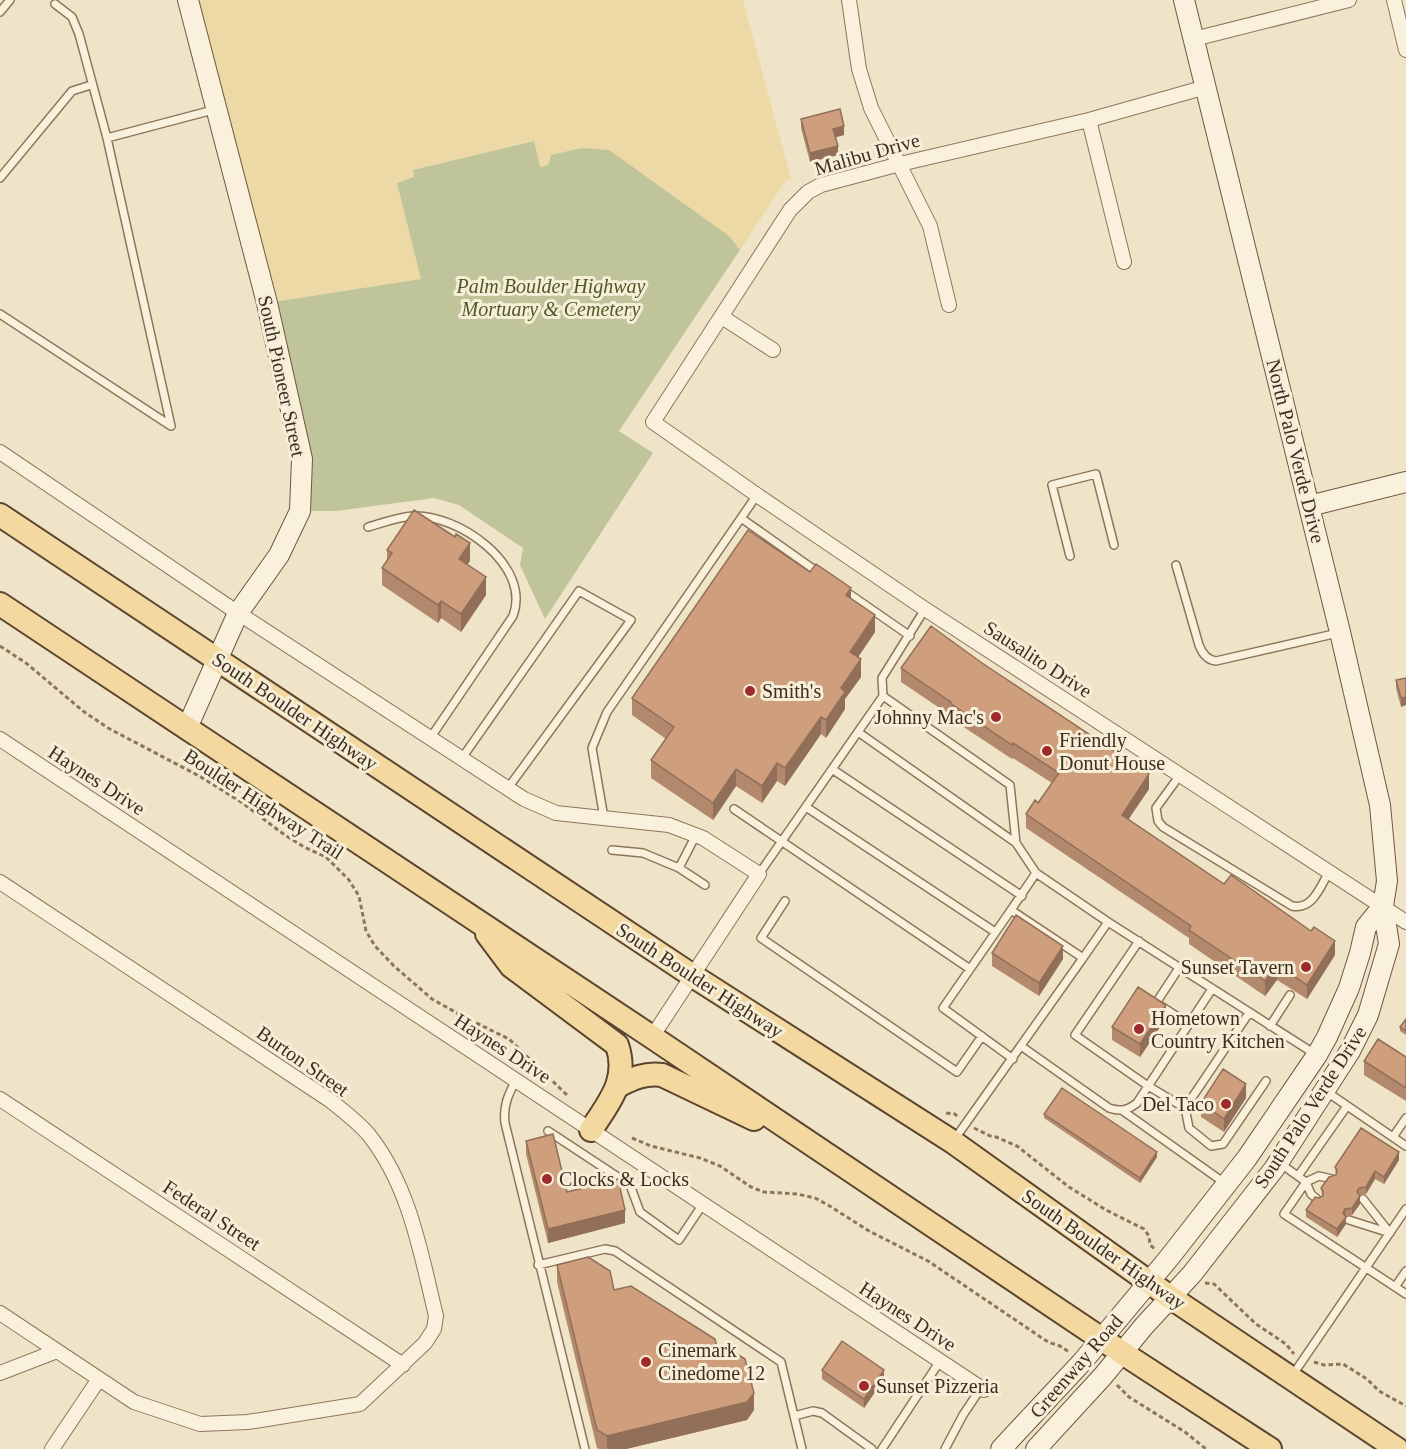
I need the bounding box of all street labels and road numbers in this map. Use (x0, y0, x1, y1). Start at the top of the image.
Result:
street label: Malibu Drive (812, 128, 922, 180)
street label: South Pioneer Street (254, 293, 310, 459)
street label: North Palo Verde Drive (1262, 357, 1330, 545)
street label: Sausalito Drive (980, 616, 1096, 702)
street label: South Boulder Highway (208, 648, 382, 775)
street label: Haynes Drive (44, 741, 149, 820)
street label: Boulder Highway Trail (180, 744, 348, 865)
street label: South Boulder Highway (612, 918, 788, 1043)
street label: Haynes Drive (450, 1009, 555, 1088)
street label: Burton Street (253, 1021, 354, 1101)
street label: South Palo Verde Drive (1249, 1022, 1371, 1192)
street label: Federal Street (159, 1175, 265, 1255)
street label: South Boulder Highway (1017, 1184, 1190, 1315)
street label: Haynes Drive (855, 1277, 960, 1356)
street label: Greenway Road (1025, 1310, 1128, 1423)

